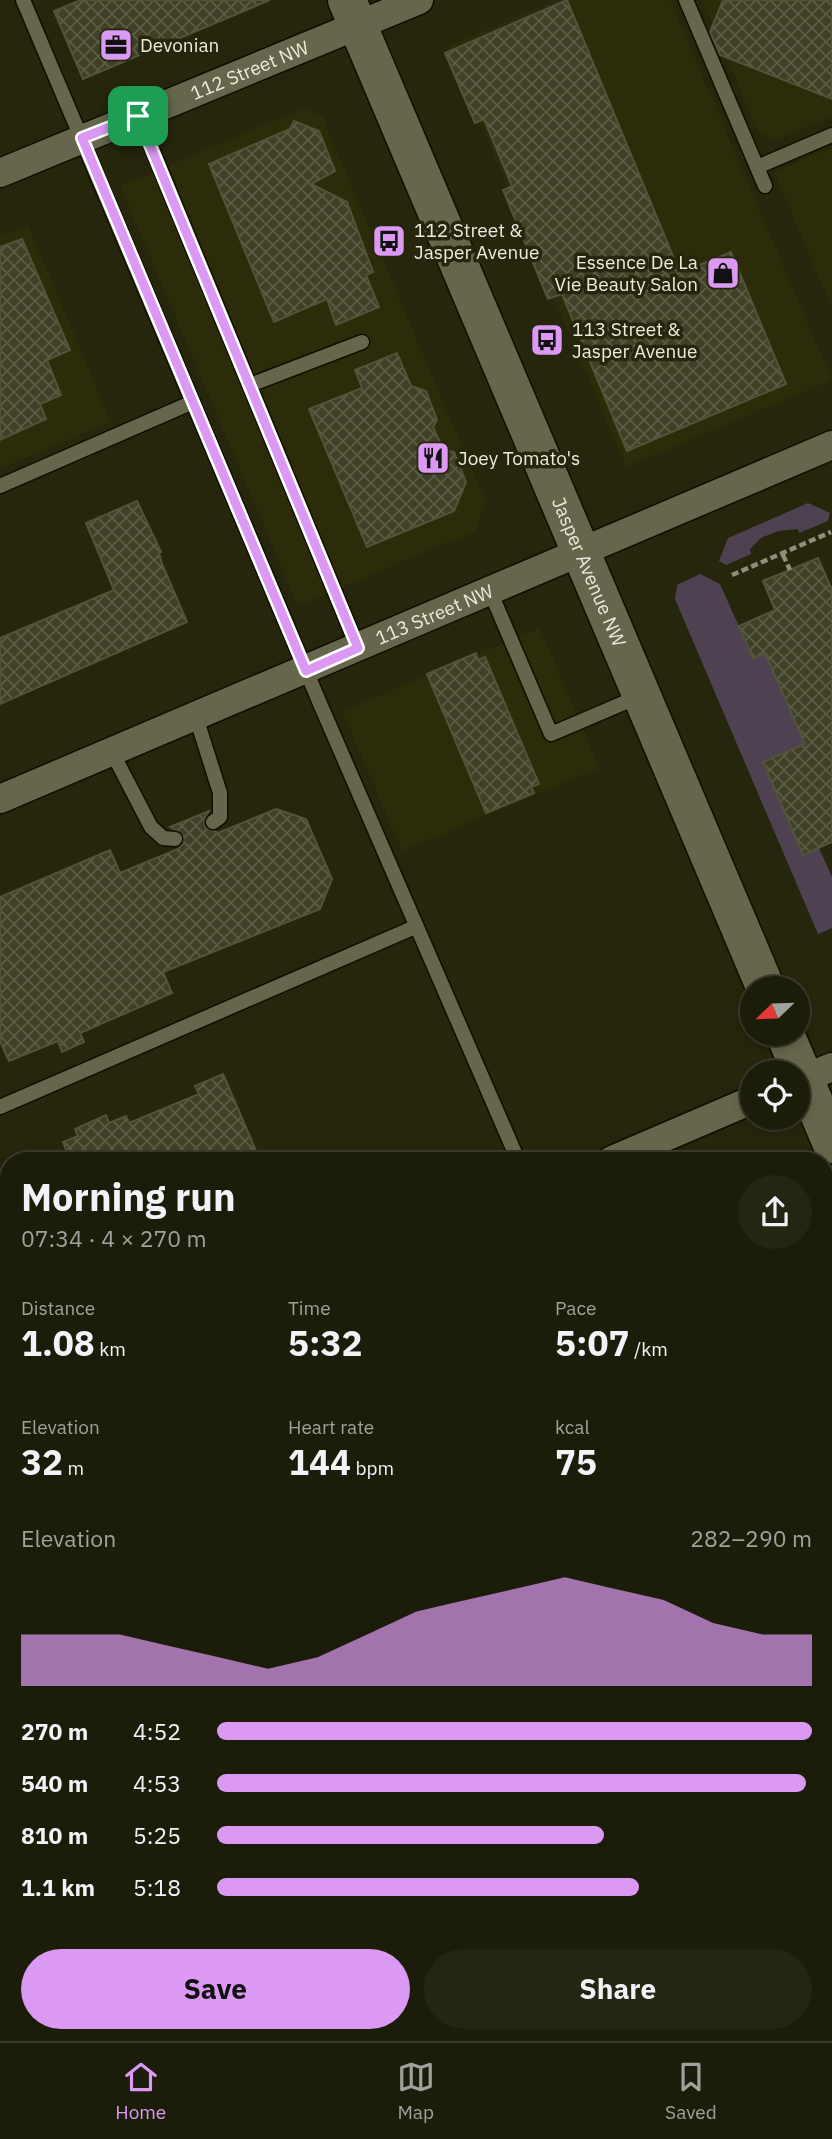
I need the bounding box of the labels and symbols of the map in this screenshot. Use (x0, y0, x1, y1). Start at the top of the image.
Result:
office icon: Devonian (97, 26, 135, 64)
place label: Devonian (140, 33, 219, 57)
street label: 112 Street NW (187, 35, 312, 105)
pin (108, 86, 168, 146)
place label: 112 Street & Jasper Avenue (414, 218, 539, 264)
bus stop icon: 112 Street & Jasper Avenue (370, 222, 408, 260)
place label: Essence De La Vie Beauty Salon (555, 250, 698, 296)
shop icon: Essence De La Vie Beauty Salon (704, 254, 742, 292)
place label: 113 Street & Jasper Avenue (572, 317, 697, 363)
bus stop icon: 113 Street & Jasper Avenue (528, 321, 566, 359)
restaurant icon: Joey Tomato's (414, 439, 452, 477)
place label: Joey Tomato's (458, 446, 580, 470)
street label: Jasper Avenue NW (547, 493, 632, 650)
street label: 113 Street NW (372, 579, 497, 650)
north arrow (740, 976, 810, 1046)

